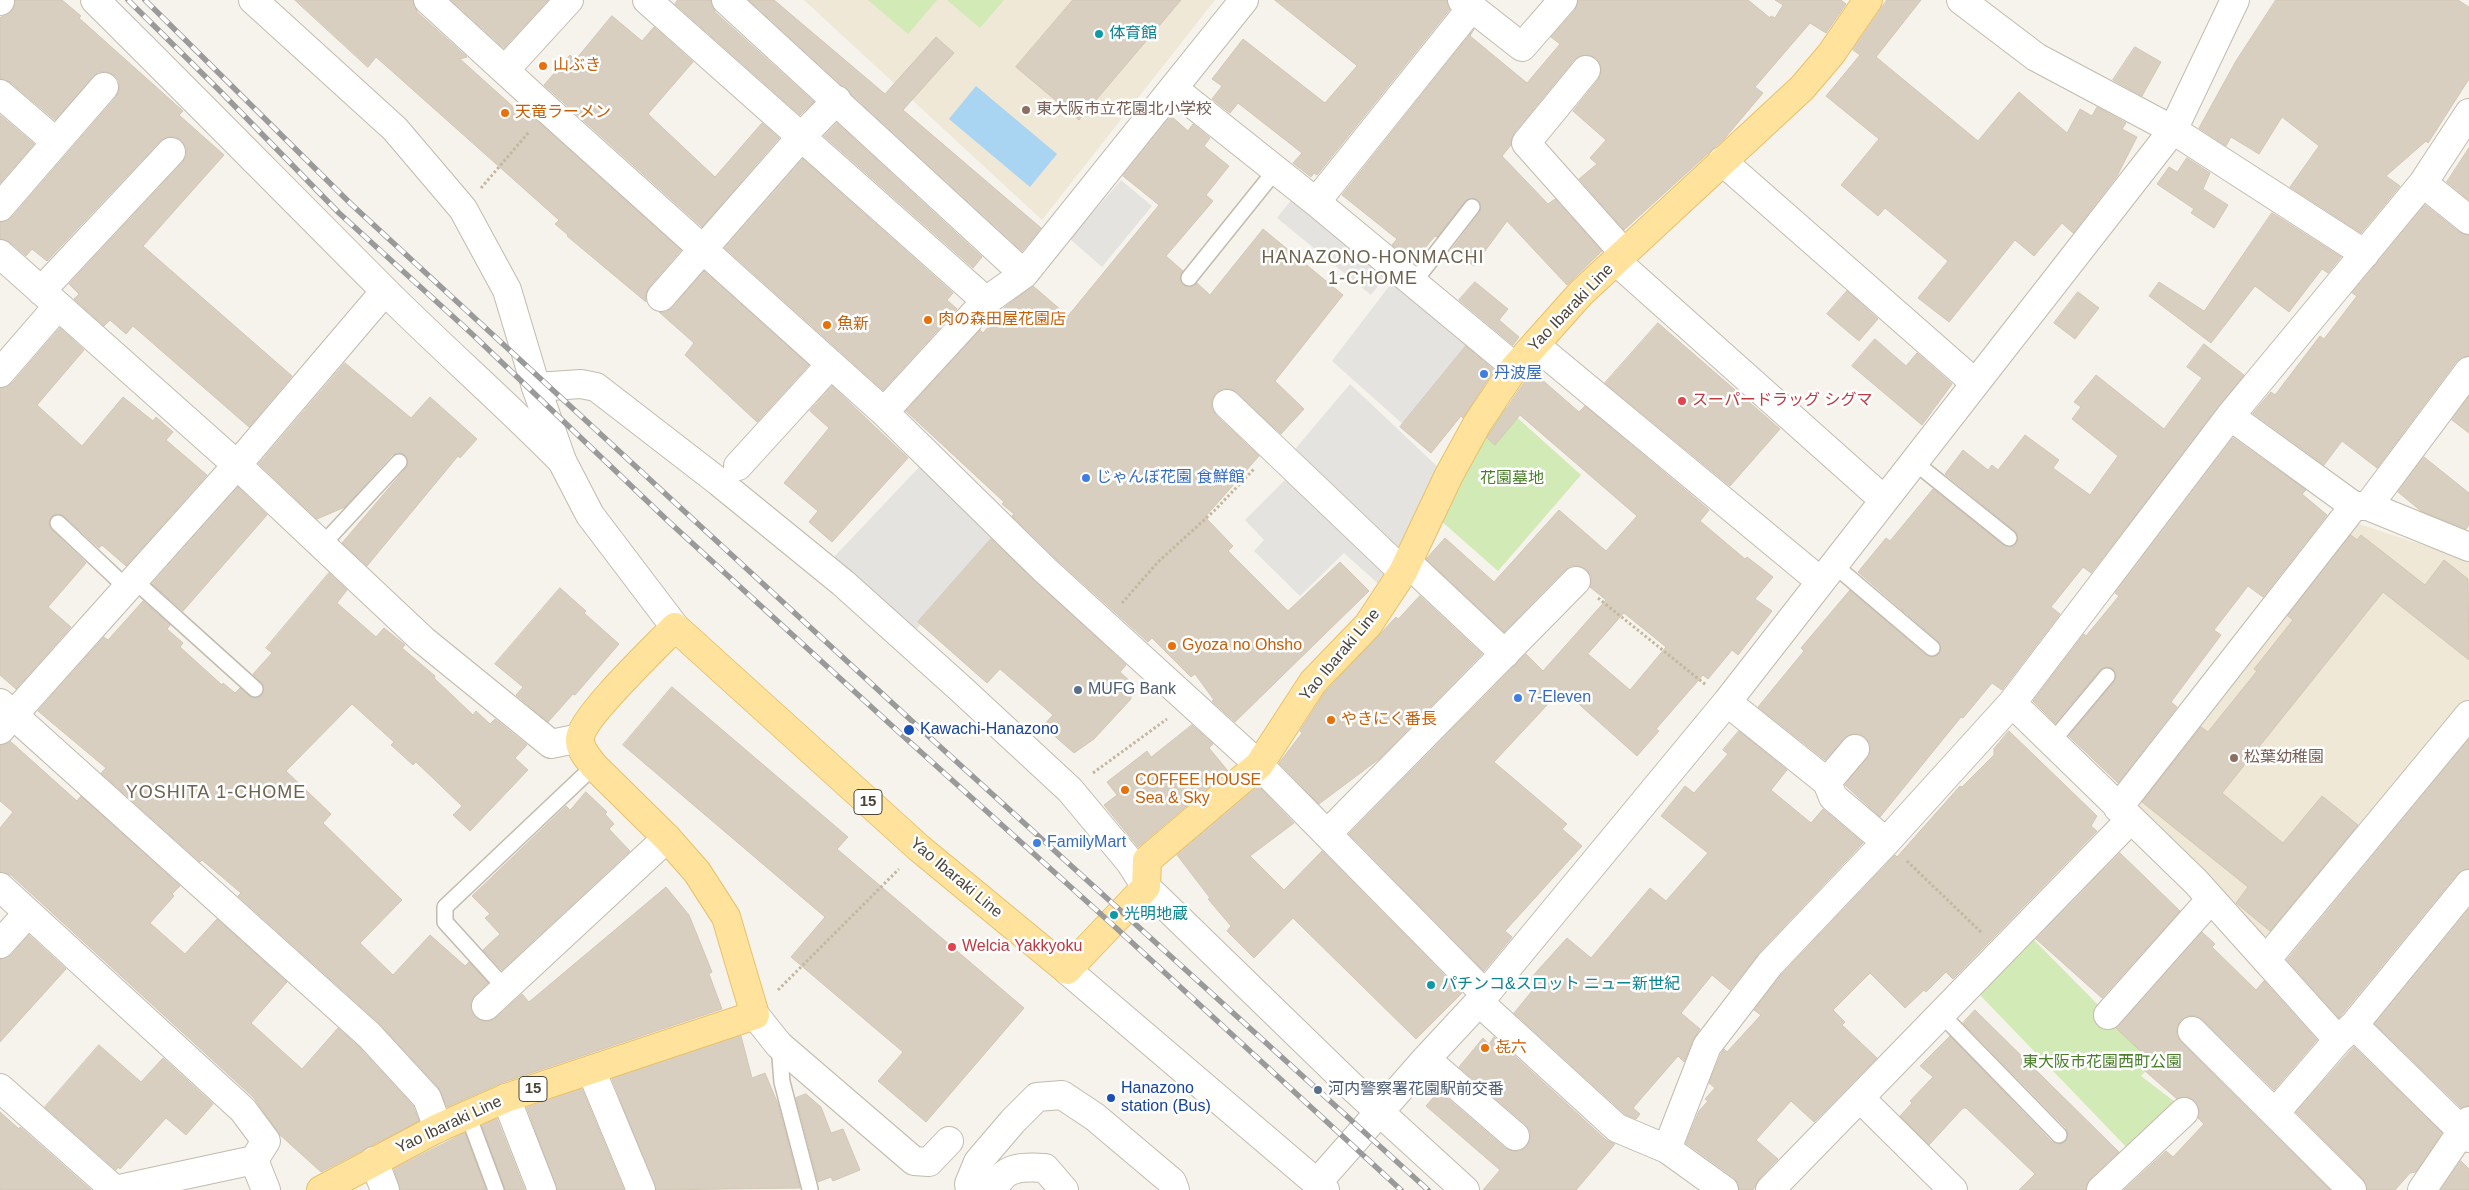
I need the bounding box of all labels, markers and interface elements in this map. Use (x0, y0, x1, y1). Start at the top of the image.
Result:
place label: 体育館 (1109, 24, 1157, 44)
marker: 体育館 (1093, 28, 1105, 40)
place label: 山ぶき (553, 56, 601, 76)
marker: 山ぶき (537, 60, 549, 72)
place label: 東大阪市立花園北小学校 (1036, 100, 1212, 120)
place label: 天竜ラーメン (515, 103, 611, 123)
marker: 東大阪市立花園北小学校 (1020, 104, 1032, 116)
marker: 天竜ラーメン (499, 107, 511, 119)
district label: HANAZONO-HONMACHI 1-CHOME (1259, 247, 1487, 290)
street label: Yao Ibaraki Line (1524, 260, 1618, 356)
place label: 肉の森田屋花園店 (938, 310, 1066, 330)
marker: 肉の森田屋花園店 (922, 314, 934, 326)
place label: 魚新 (837, 315, 869, 335)
marker: 魚新 (821, 319, 833, 331)
place label: 丹波屋 (1494, 364, 1542, 384)
marker: 丹波屋 (1478, 368, 1490, 380)
place label: スーパードラッグ シグマ (1692, 391, 1872, 411)
marker: スーパードラッグ シグマ (1676, 395, 1688, 407)
place label: じゃんぼ花園 食鮮館 (1096, 468, 1244, 488)
park label: 花園墓地 (1480, 469, 1544, 489)
marker: じゃんぼ花園 食鮮館 (1080, 472, 1092, 484)
street label: Yao Ibaraki Line (1296, 605, 1384, 705)
place label: Gyoza no Ohsho (1182, 636, 1302, 656)
marker: Gyoza no Ohsho (1166, 640, 1178, 652)
place label: MUFG Bank (1088, 680, 1176, 700)
marker: MUFG Bank (1072, 684, 1084, 696)
place label: 7-Eleven (1528, 688, 1591, 708)
marker: 7-Eleven (1512, 692, 1524, 704)
place label: やきにく番長 (1341, 710, 1437, 730)
marker: やきにく番長 (1325, 714, 1337, 726)
place label: Kawachi-Hanazono (920, 720, 1059, 740)
marker: Kawachi-Hanazono (902, 723, 916, 737)
place label: 松葉幼稚園 (2244, 748, 2324, 768)
marker: 松葉幼稚園 (2228, 752, 2240, 764)
place label: COFFEE HOUSE Sea & Sky (1135, 771, 1261, 809)
district label: YOSHITA 1-CHOME (124, 782, 308, 804)
marker: COFFEE HOUSE Sea & Sky (1119, 784, 1131, 796)
road number: 15 (854, 790, 882, 814)
place label: FamilyMart (1047, 833, 1126, 853)
street label: Yao Ibaraki Line (906, 834, 1006, 922)
marker: FamilyMart (1031, 837, 1043, 849)
place label: 光明地蔵 (1124, 905, 1188, 925)
marker: 光明地蔵 (1108, 909, 1120, 921)
place label: Welcia Yakkyoku (962, 937, 1082, 957)
marker: Welcia Yakkyoku (946, 941, 958, 953)
place label: パチンコ&スロット ニュー新世紀 (1441, 975, 1680, 995)
marker: パチンコ&スロット ニュー新世紀 (1425, 979, 1437, 991)
place label: 㐂六 (1495, 1038, 1527, 1058)
marker: 㐂六 (1479, 1042, 1491, 1054)
park label: 東大阪市花園西町公園 (2022, 1053, 2182, 1073)
road number: 15 (519, 1076, 547, 1102)
place label: Hanazono station (Bus) (1121, 1079, 1211, 1117)
place label: 河内警察署花園駅前交番 (1328, 1080, 1504, 1100)
marker: 河内警察署花園駅前交番 (1312, 1084, 1324, 1096)
street label: Yao Ibaraki Line (393, 1092, 505, 1158)
marker: Hanazono station (Bus) (1105, 1092, 1117, 1104)

